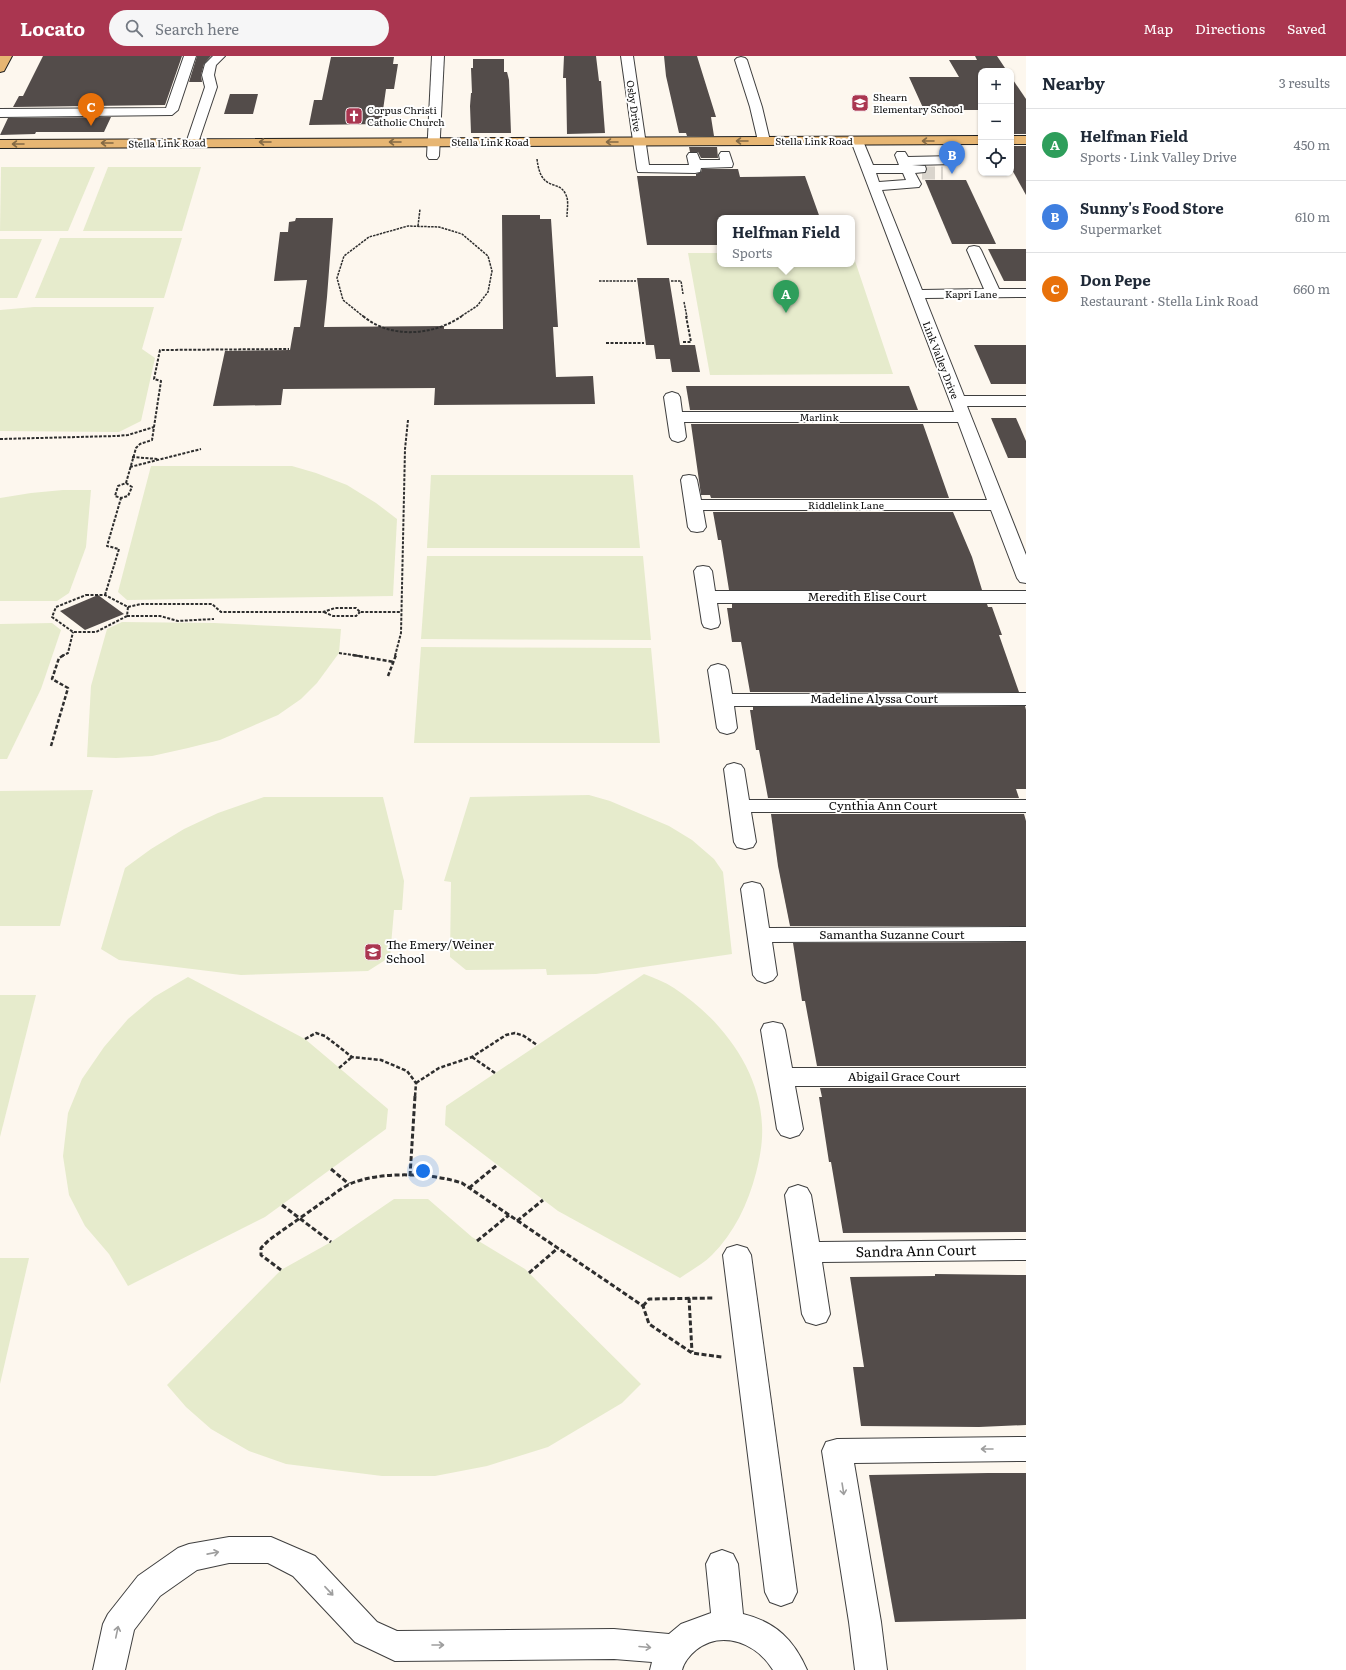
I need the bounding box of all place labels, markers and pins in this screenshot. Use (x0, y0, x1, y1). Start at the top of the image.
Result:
place label: Shearn Elementary School (873, 89, 963, 116)
pin: C (78, 93, 104, 126)
school or university icon: Shearn Elementary School (850, 93, 870, 113)
place label: Corpus Christi Catholic Church (367, 102, 445, 129)
church icon: Corpus Christi Catholic Church (344, 106, 364, 126)
pin: B (939, 141, 965, 174)
pin: A (773, 280, 799, 313)
place label: The Emery/Weiner School (386, 935, 494, 967)
school or university icon: The Emery/Weiner School (363, 942, 383, 962)

